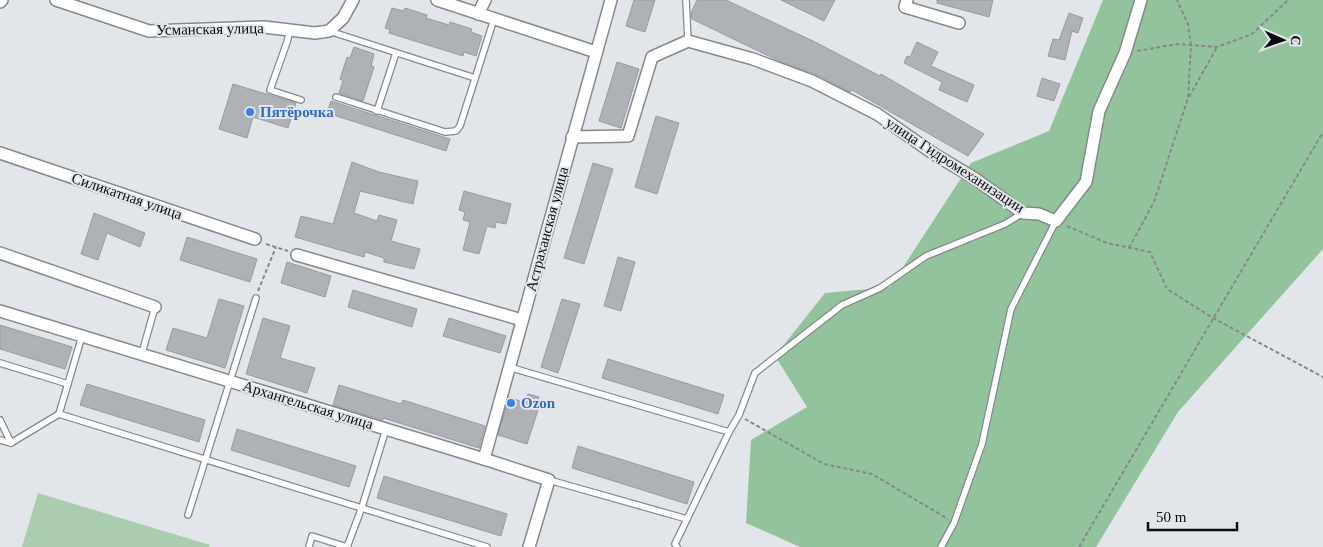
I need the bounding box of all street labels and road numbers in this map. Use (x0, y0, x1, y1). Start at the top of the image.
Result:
street label: Усманская улица (156, 20, 264, 38)
street label: улица Гидромеханизации (883, 114, 1027, 216)
street label: Астраханская улица (523, 165, 571, 293)
street label: Силикатная улица (70, 170, 185, 223)
street label: Архангельская улица (241, 378, 375, 433)

